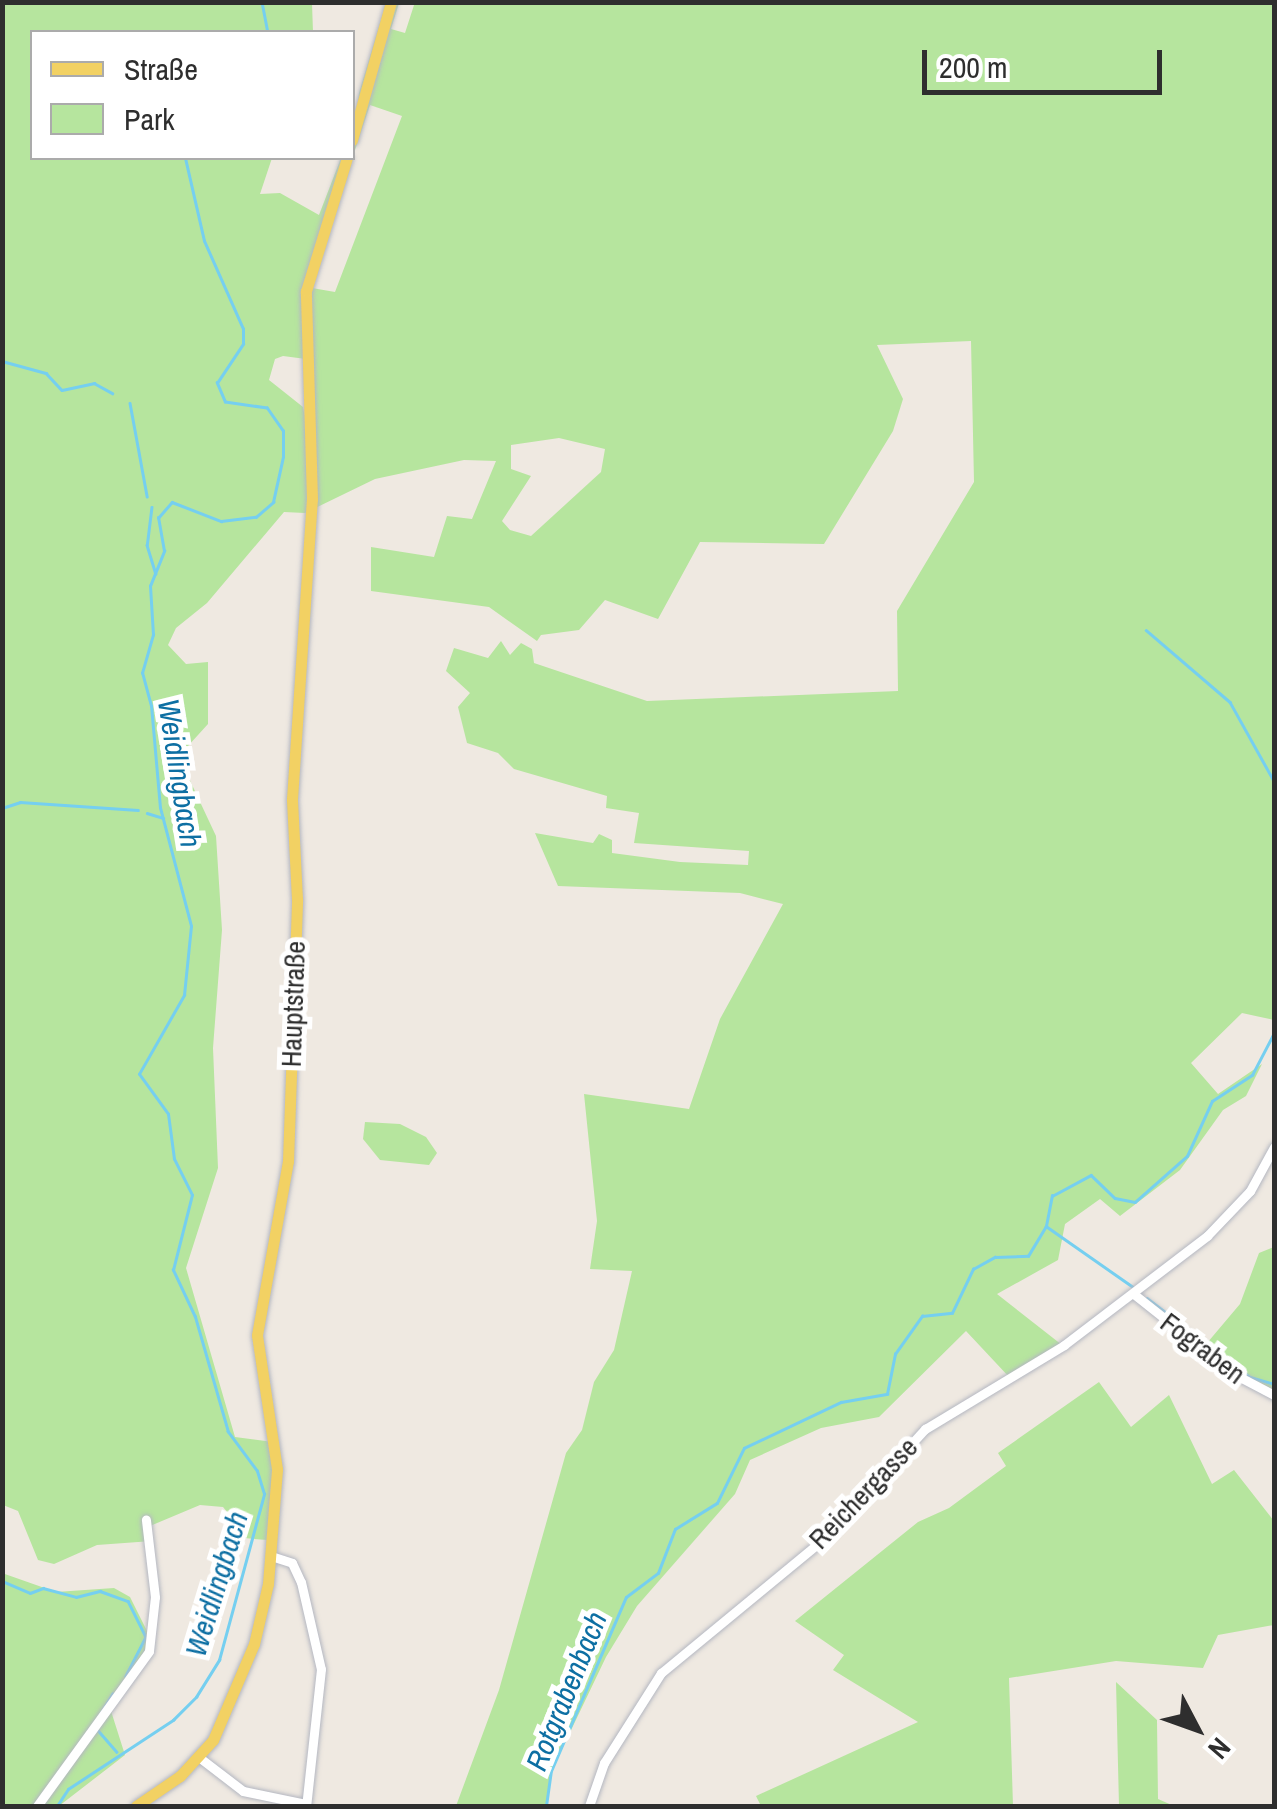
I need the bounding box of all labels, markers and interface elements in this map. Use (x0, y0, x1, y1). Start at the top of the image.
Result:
legend (30, 30, 355, 160)
scale bar (927, 30, 1167, 92)
text: 200 m (939, 47, 1007, 87)
text: Straße (124, 49, 198, 89)
text: Park (124, 99, 175, 139)
water label: Weidlingbach (150, 696, 210, 850)
street label: Hauptstraße (274, 940, 312, 1068)
street label: Fograben (1154, 1305, 1252, 1391)
street label: Reichergasse (802, 1430, 924, 1556)
water label: Weidlingbach (177, 1507, 255, 1661)
water label: Rotgrabenbach (518, 1606, 614, 1776)
north arrow (1147, 1679, 1247, 1779)
text: N (1200, 1730, 1239, 1767)

